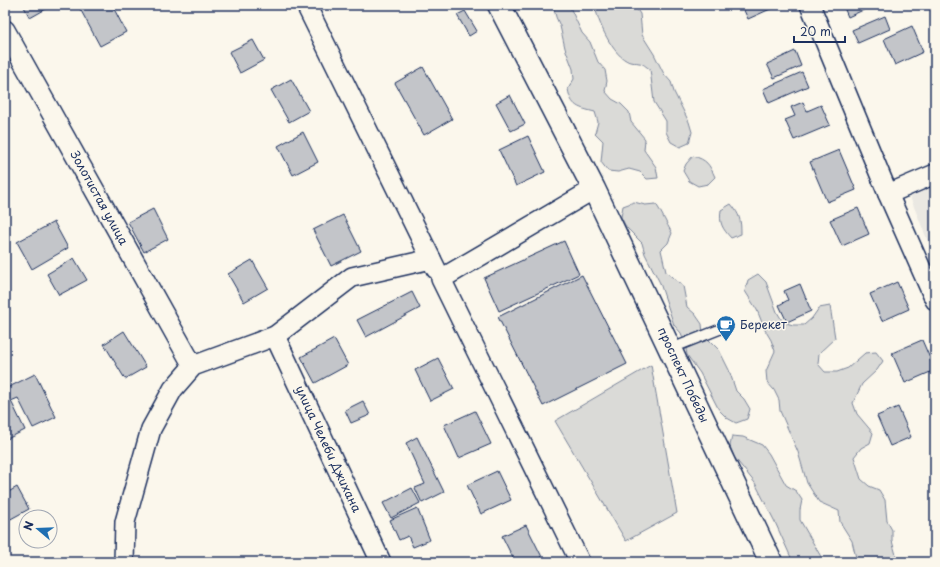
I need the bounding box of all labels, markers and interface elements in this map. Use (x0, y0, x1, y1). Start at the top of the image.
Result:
scale bar (794, 18, 845, 44)
text: 20 m (800, 22, 831, 40)
street label: Золотистая улица (66, 147, 133, 248)
cafe icon: Берекет (715, 314, 737, 342)
place label: Берекет (740, 315, 787, 333)
street label: проспект Победы (654, 324, 714, 425)
street label: улица Челеби Джихана (292, 382, 366, 515)
north arrow (18, 509, 58, 549)
text: N (19, 518, 38, 532)

